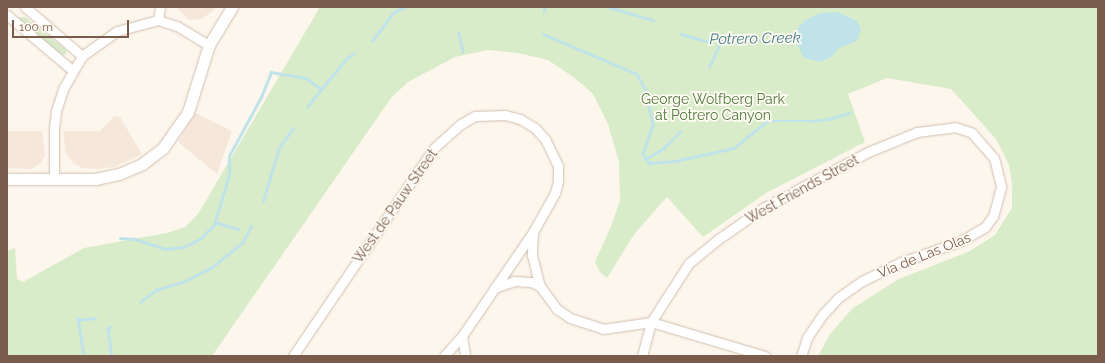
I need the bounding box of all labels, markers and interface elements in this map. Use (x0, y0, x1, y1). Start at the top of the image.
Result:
scale bar (14, 12, 131, 38)
text: 100 m (19, 20, 53, 34)
water label: Potrero Creek (709, 29, 801, 49)
park label: George Wolfberg Park at Potrero Canyon (641, 91, 785, 124)
street label: West de Pauw Street (349, 146, 441, 266)
street label: West Friends Street (742, 151, 862, 227)
street label: Via de Las Olas (875, 229, 973, 281)

